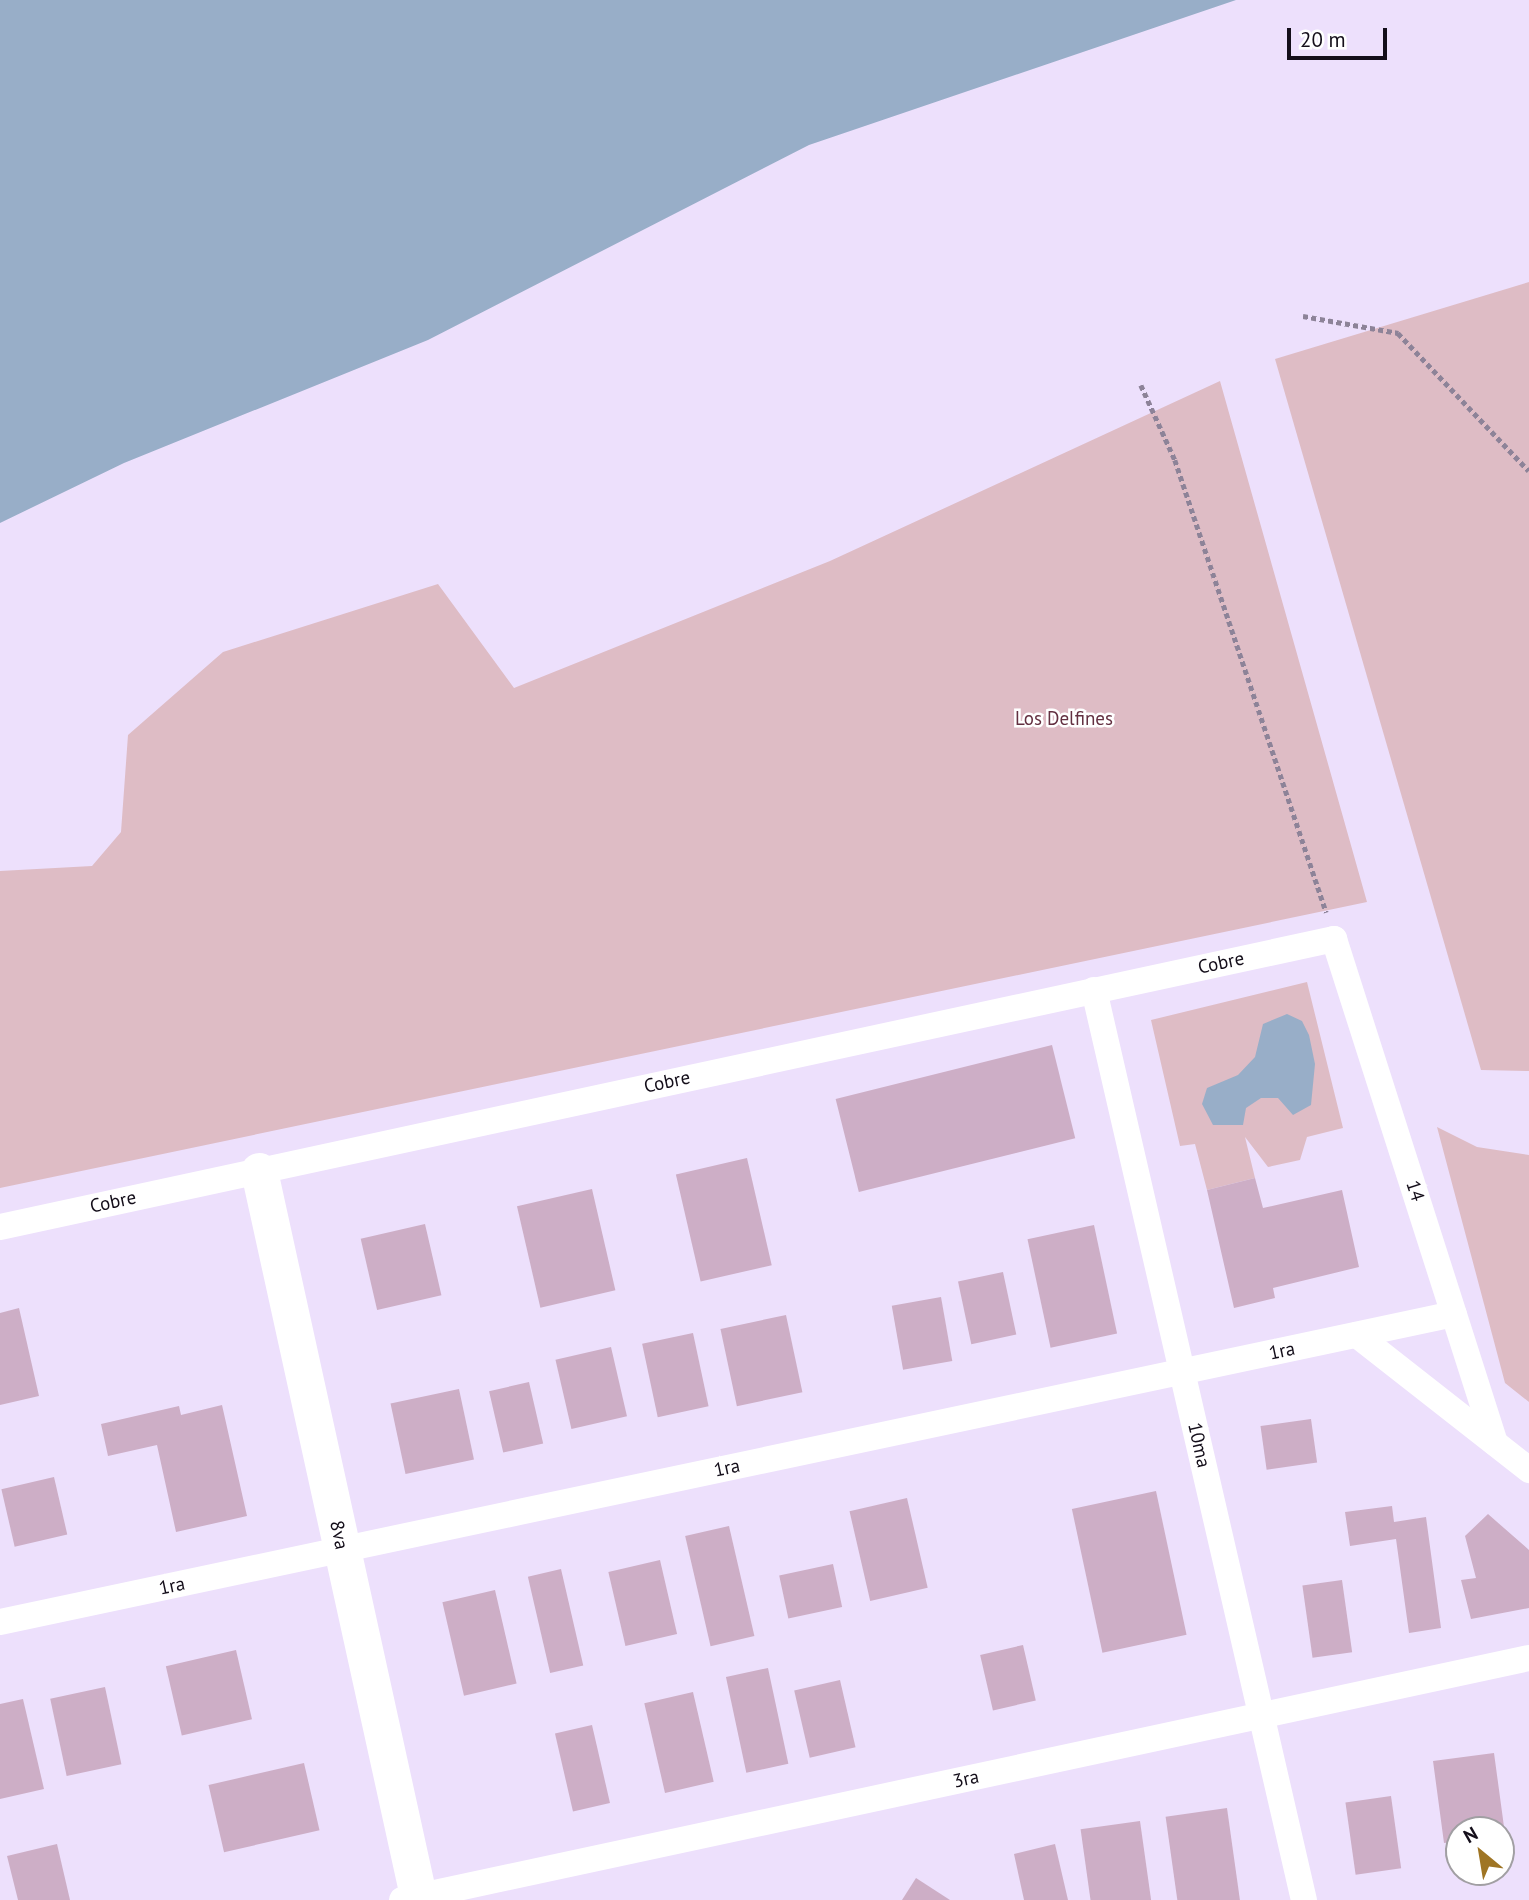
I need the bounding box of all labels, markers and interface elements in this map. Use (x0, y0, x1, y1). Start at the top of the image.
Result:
scale bar (1291, 14, 1391, 58)
text: 20 m (1300, 26, 1346, 53)
park label: Los Delfines (1015, 708, 1113, 730)
street label: Cobre (1196, 947, 1246, 979)
street label: Cobre (642, 1066, 692, 1098)
street label: 14 (1401, 1178, 1429, 1204)
street label: Cobre (88, 1186, 138, 1218)
street label: 1ra (1267, 1337, 1297, 1365)
street label: 10ma (1183, 1420, 1215, 1470)
street label: 1ra (712, 1454, 742, 1482)
street label: 8va (325, 1518, 353, 1552)
street label: 1ra (157, 1572, 187, 1600)
street label: 3ra (951, 1765, 981, 1793)
north arrow (1445, 1816, 1515, 1886)
text: N (1459, 1821, 1482, 1848)

